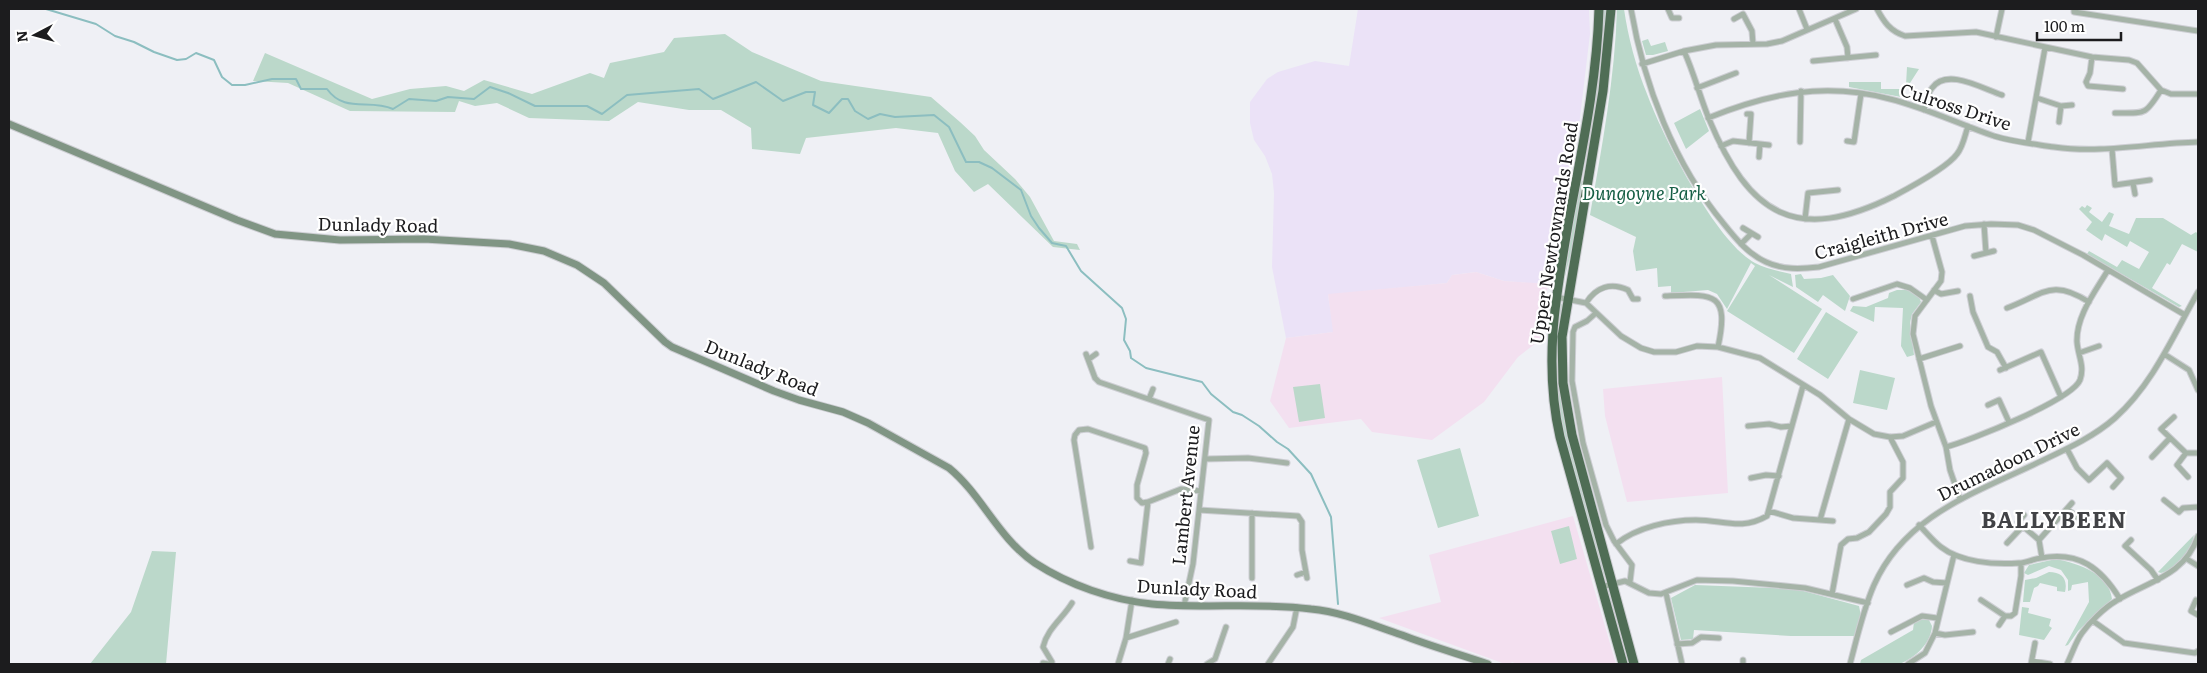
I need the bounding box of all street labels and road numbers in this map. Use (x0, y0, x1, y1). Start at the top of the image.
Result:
street label: Culross Drive (1897, 75, 2015, 137)
street label: Upper Newtownards Road (1522, 120, 1584, 346)
street label: Craigleith Drive (1811, 204, 1951, 266)
street label: Dunlady Road (317, 209, 439, 239)
street label: Dunlady Road (701, 332, 823, 402)
street label: Drumadoon Drive (1932, 415, 2084, 507)
street label: Lambert Avenue (1164, 424, 1206, 566)
street label: Dunlady Road (1136, 571, 1258, 605)

